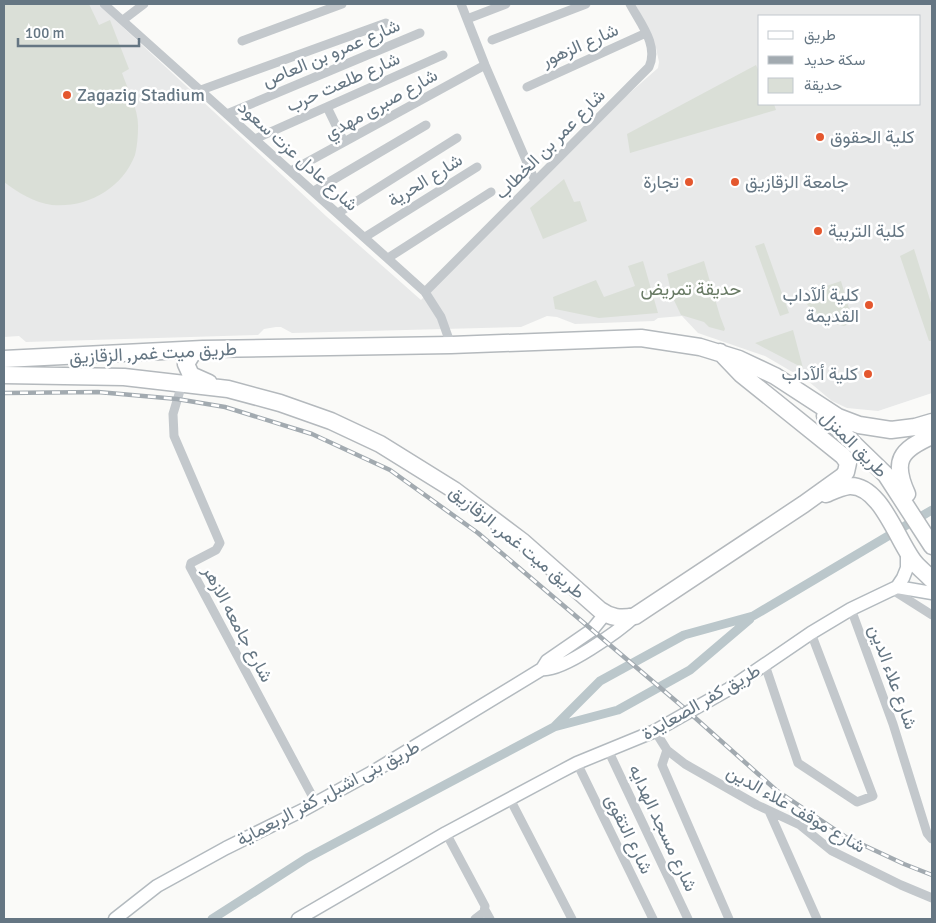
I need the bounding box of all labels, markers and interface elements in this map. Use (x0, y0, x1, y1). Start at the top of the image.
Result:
street label: شارع عمرو بن العاص (259, 14, 404, 93)
scale bar (18, 15, 139, 47)
legend (758, 15, 921, 105)
street label: شارع الزهور (537, 18, 622, 73)
text: 100 m (25, 24, 65, 42)
text: طريق (804, 26, 836, 45)
street label: شارع طلعت حرب (283, 47, 404, 118)
text: سكة حديد (804, 51, 865, 69)
street label: شارع صبرى مهدي (321, 64, 443, 148)
text: حديقة (804, 76, 842, 94)
place label: Zagazig Stadium (77, 84, 205, 106)
street label: شارع عمر بن الخطاب (490, 84, 611, 205)
marker: Zagazig Stadium (61, 89, 73, 101)
street label: شارع عادل عزت سعود (233, 96, 363, 216)
place label: كلية الحقوق (830, 126, 915, 148)
marker: كلية الحقوق (814, 131, 826, 143)
street label: شارع الحرية (384, 148, 467, 212)
place label: تجارة (643, 171, 679, 193)
place label: جامعة الزقازيق (745, 171, 849, 193)
marker: تجارة (683, 176, 695, 188)
marker: جامعة الزقازيق (729, 176, 741, 188)
place label: كلية التربية (828, 220, 905, 242)
marker: كلية التربية (812, 225, 824, 237)
park label: حديقة تمريض (641, 278, 741, 300)
place label: كلية ألآداب القديمة (783, 284, 859, 327)
marker: كلية ألآداب القديمة (863, 299, 875, 311)
street label: طريق ميت غمر, الزقازيق (69, 338, 237, 368)
place label: كلية ألآداب (782, 363, 858, 385)
marker: كلية ألآداب (862, 368, 874, 380)
street label: طريق المنزل (816, 406, 892, 482)
street label: طريق ميت غمر, الزقازيق (445, 481, 589, 603)
street label: شارع جامعه الازهر (197, 561, 278, 686)
street label: شارع علاء الدين (863, 622, 922, 733)
street label: طريق كفر الصعايدة (638, 659, 764, 745)
street label: طريق بنى اشبل, كفر الربعماية (233, 735, 423, 851)
street label: شارع موقف علاء الدين (722, 760, 869, 858)
street label: شارع مسجد الهدايه (623, 761, 702, 896)
street label: شارع التقوى (599, 790, 658, 878)

